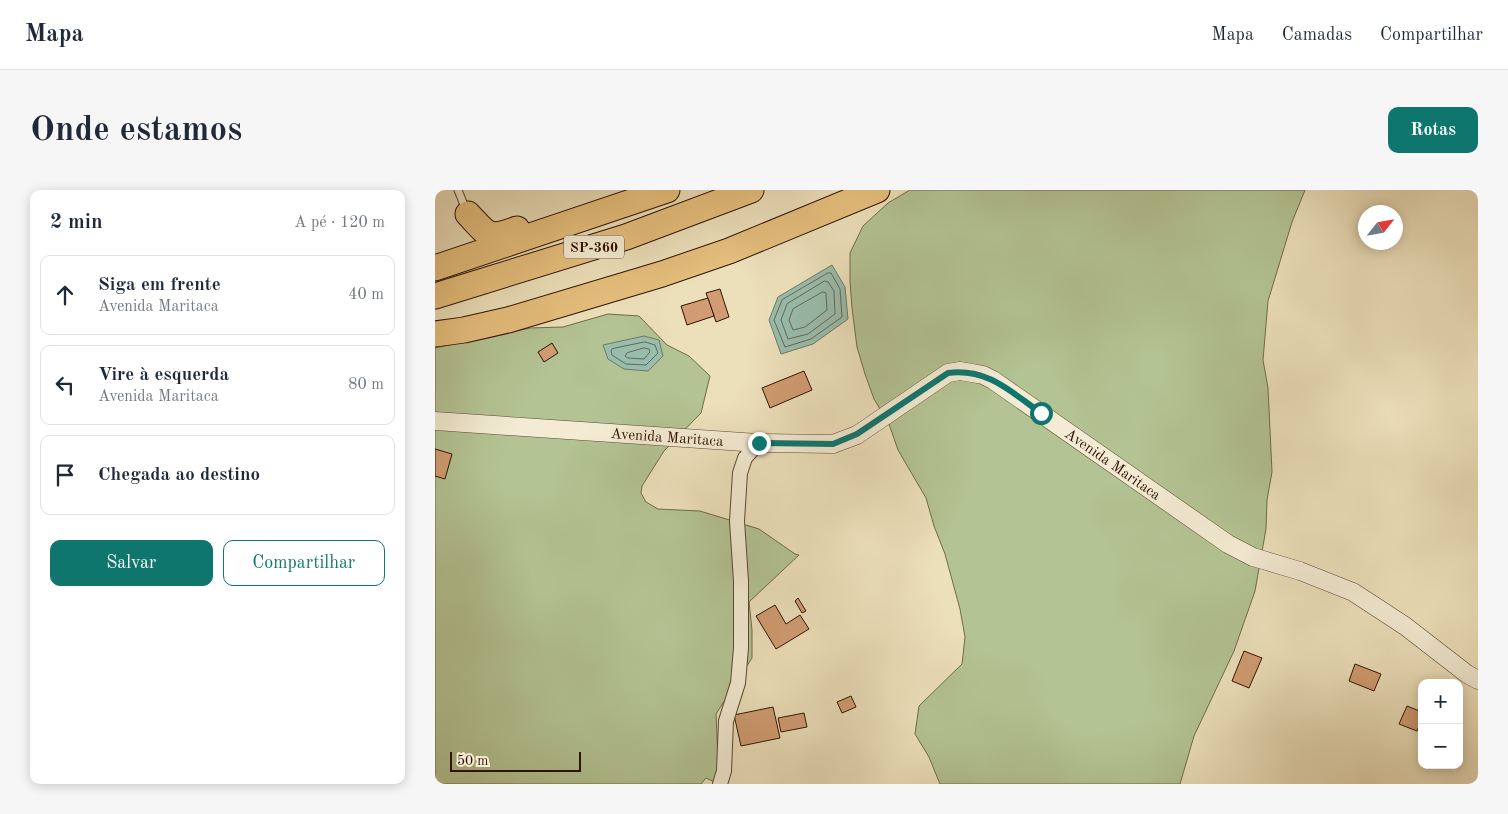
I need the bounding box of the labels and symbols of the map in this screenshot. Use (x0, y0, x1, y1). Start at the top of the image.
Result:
north arrow (1358, 205, 1403, 250)
road number: SP-360 (564, 236, 624, 258)
route start (1030, 402, 1053, 425)
street label: Avenida Maritaca (610, 427, 724, 450)
street label: Avenida Maritaca (1062, 427, 1163, 504)
route end (748, 432, 771, 455)
scale bar (450, 749, 581, 772)

